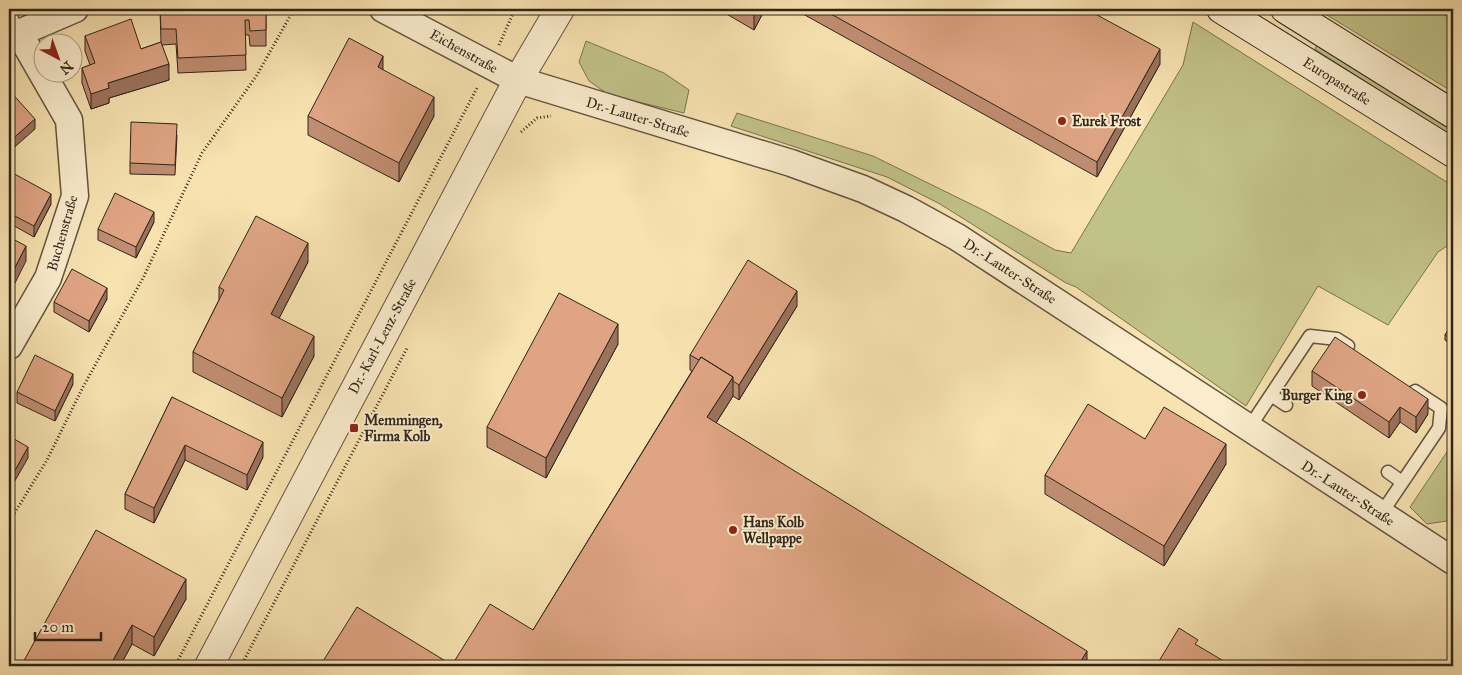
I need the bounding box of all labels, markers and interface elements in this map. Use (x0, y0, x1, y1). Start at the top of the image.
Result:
street label: Eichenstraße (427, 26, 501, 77)
north arrow (32, 32, 82, 82)
street label: Europastraße (1300, 54, 1374, 109)
text: N (56, 57, 76, 78)
street label: Dr.-Lauter-Straße (584, 94, 692, 141)
place label: Eurek Frost (1072, 113, 1141, 130)
marker: Eurek Frost (1056, 115, 1068, 127)
street label: Buchenstraße (44, 193, 81, 273)
street label: Dr.-Lauter-Straße (960, 235, 1060, 308)
street label: Dr.-Karl-Lenz-Straße (345, 275, 420, 397)
place label: Burger King (1282, 387, 1352, 405)
marker: Burger King (1356, 389, 1368, 401)
place label: Memmingen, Firma Kolb (364, 412, 443, 445)
marker: Memmingen, Firma Kolb (348, 422, 360, 434)
street label: Dr.-Lauter-Straße (1298, 457, 1398, 530)
place label: Hans Kolb Wellpappe (743, 514, 804, 548)
marker: Hans Kolb Wellpappe (727, 524, 739, 536)
scale bar (35, 610, 101, 642)
text: 20 m (42, 618, 74, 636)

